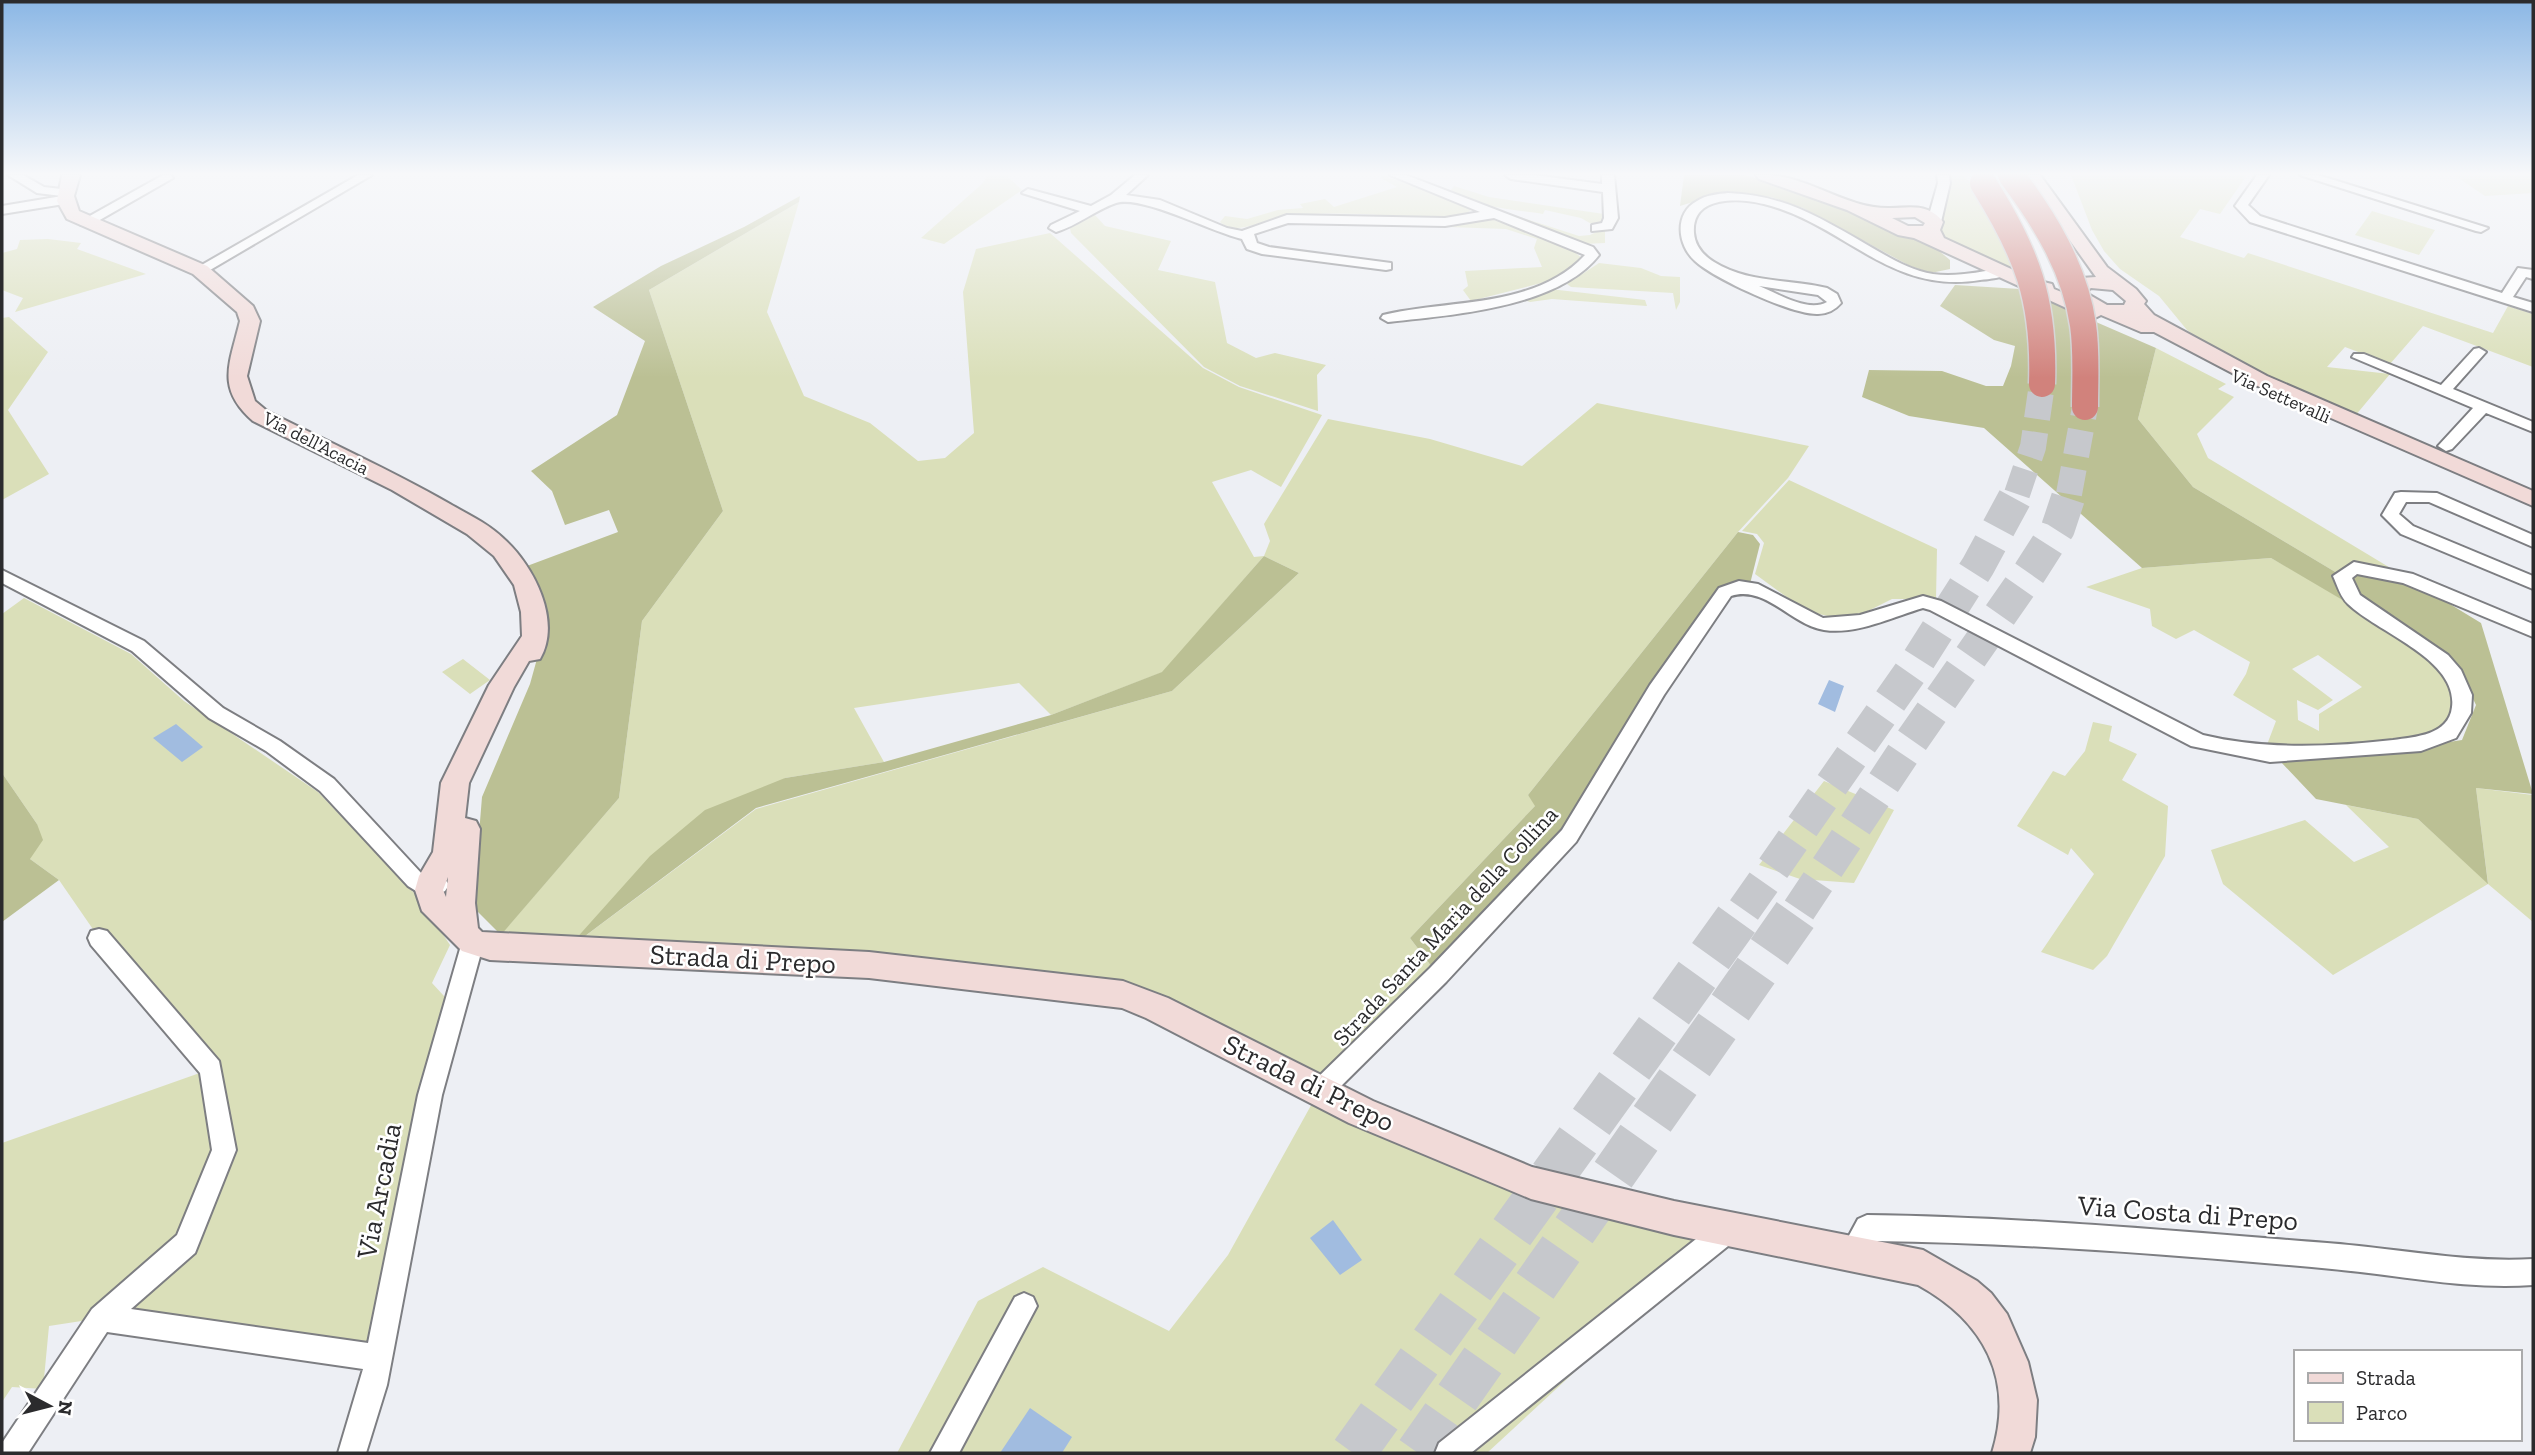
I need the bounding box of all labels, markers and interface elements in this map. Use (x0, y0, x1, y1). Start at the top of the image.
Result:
street label: Via Settevalli (2227, 363, 2334, 428)
street label: Via dell'Acacia (258, 406, 373, 480)
street label: Strada Santa Maria della Collina (1327, 800, 1563, 1052)
street label: Strada di Prepo (649, 938, 837, 980)
street label: Strada di Prepo (1218, 1027, 1400, 1139)
street label: Via Arcadia (349, 1120, 408, 1263)
street label: Via Costa di Prepo (2076, 1189, 2299, 1237)
legend (2294, 1350, 2521, 1441)
text: Strada (2356, 1365, 2416, 1390)
north arrow (14, 1371, 84, 1441)
text: N (53, 1399, 78, 1417)
text: Parco (2356, 1400, 2407, 1425)

